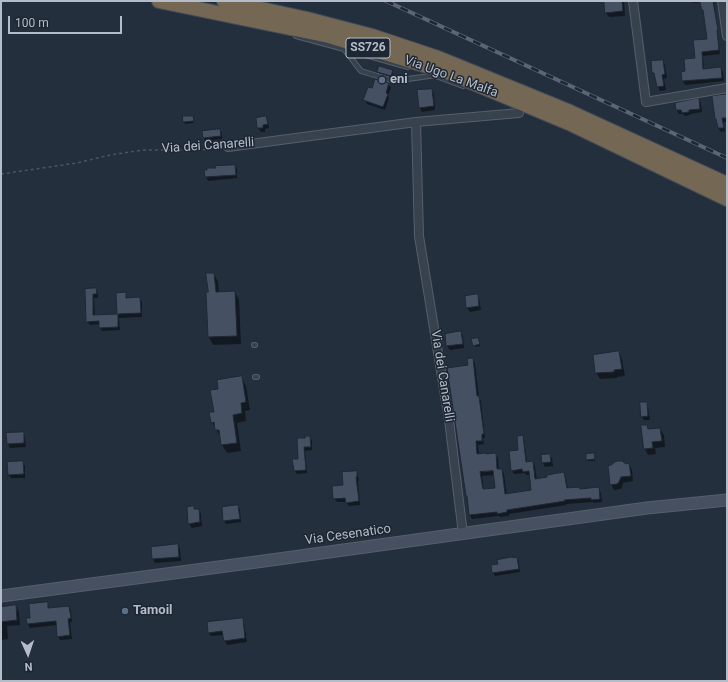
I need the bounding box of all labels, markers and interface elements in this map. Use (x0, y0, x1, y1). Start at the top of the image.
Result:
scale bar (10, 8, 124, 34)
text: 100 m (15, 16, 49, 30)
road number: SS726 (346, 38, 390, 58)
street label: Via Ugo La Malfa (402, 53, 500, 101)
place label: eni (390, 72, 408, 88)
marker: eni (377, 75, 387, 85)
street label: Via dei Canarelli (161, 135, 255, 157)
street label: Via dei Canarelli (427, 329, 457, 423)
street label: Via Cesenatico (304, 521, 392, 549)
place label: Tamoil (133, 603, 173, 619)
marker: Tamoil (120, 606, 130, 616)
north arrow (8, 634, 48, 674)
text: N (24, 660, 33, 673)

